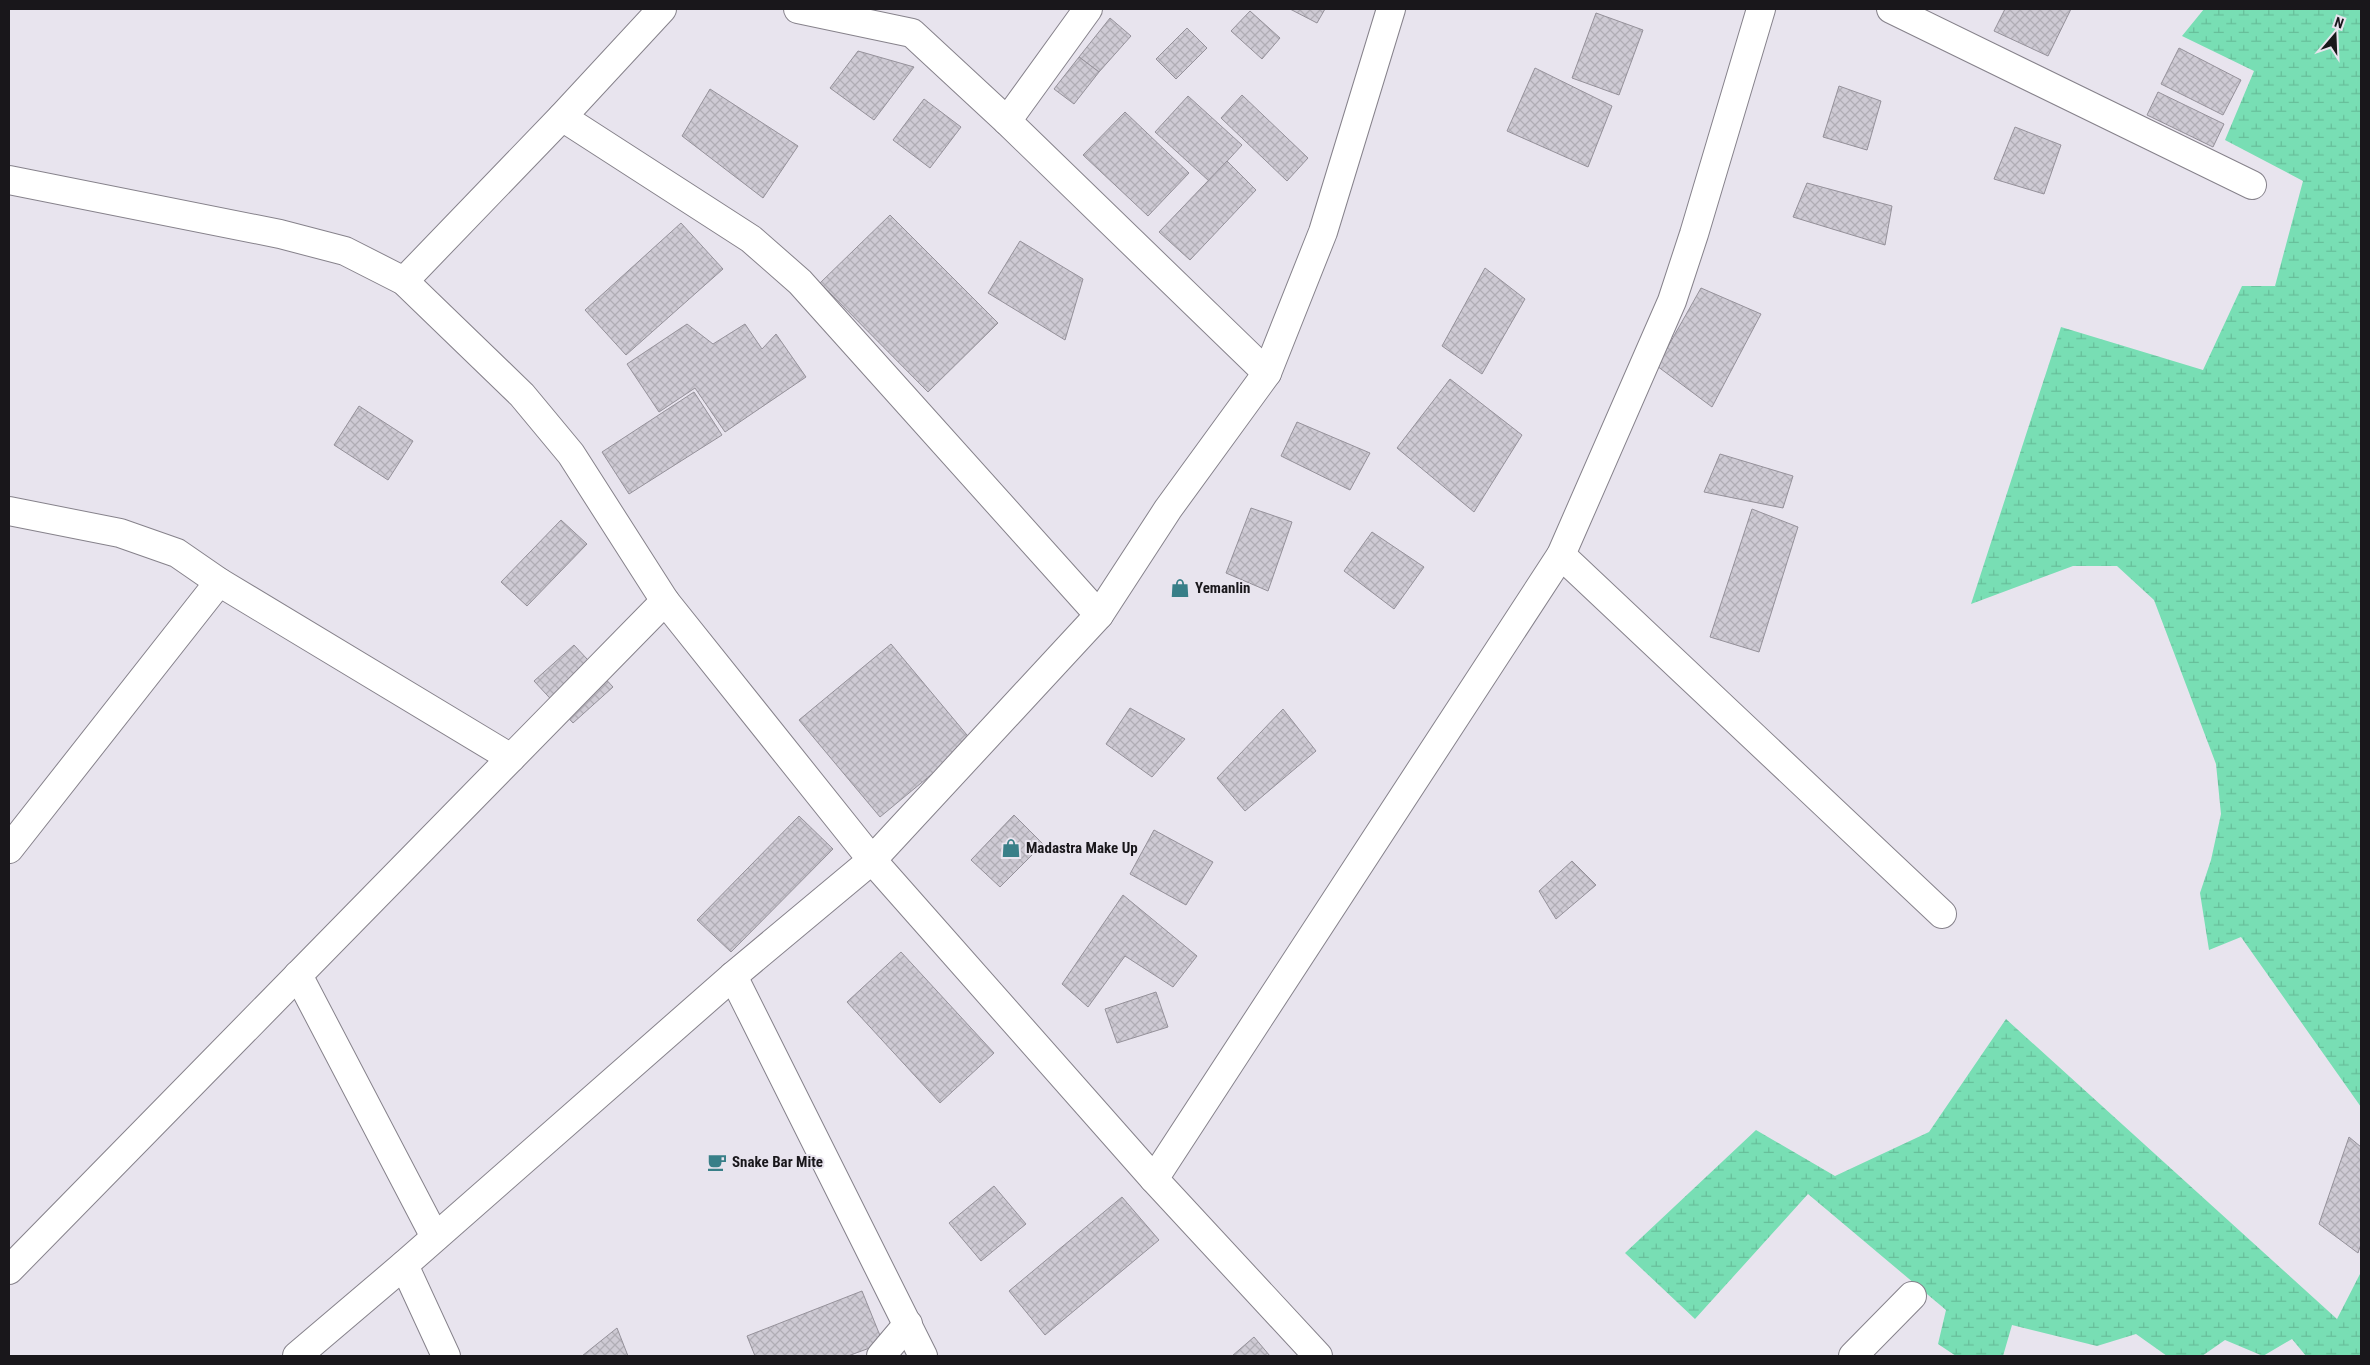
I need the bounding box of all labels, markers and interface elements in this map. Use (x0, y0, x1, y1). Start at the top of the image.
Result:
north arrow (2310, 10, 2360, 60)
text: N (2333, 14, 2346, 32)
shop icon: Yemanlin (1169, 577, 1191, 599)
place label: Yemanlin (1195, 579, 1250, 597)
shop icon: Madastra Make Up (1000, 837, 1022, 859)
place label: Madastra Make Up (1026, 839, 1138, 857)
cafe icon: Snake Bar Mite (706, 1151, 728, 1173)
place label: Snake Bar Mite (732, 1153, 823, 1171)

